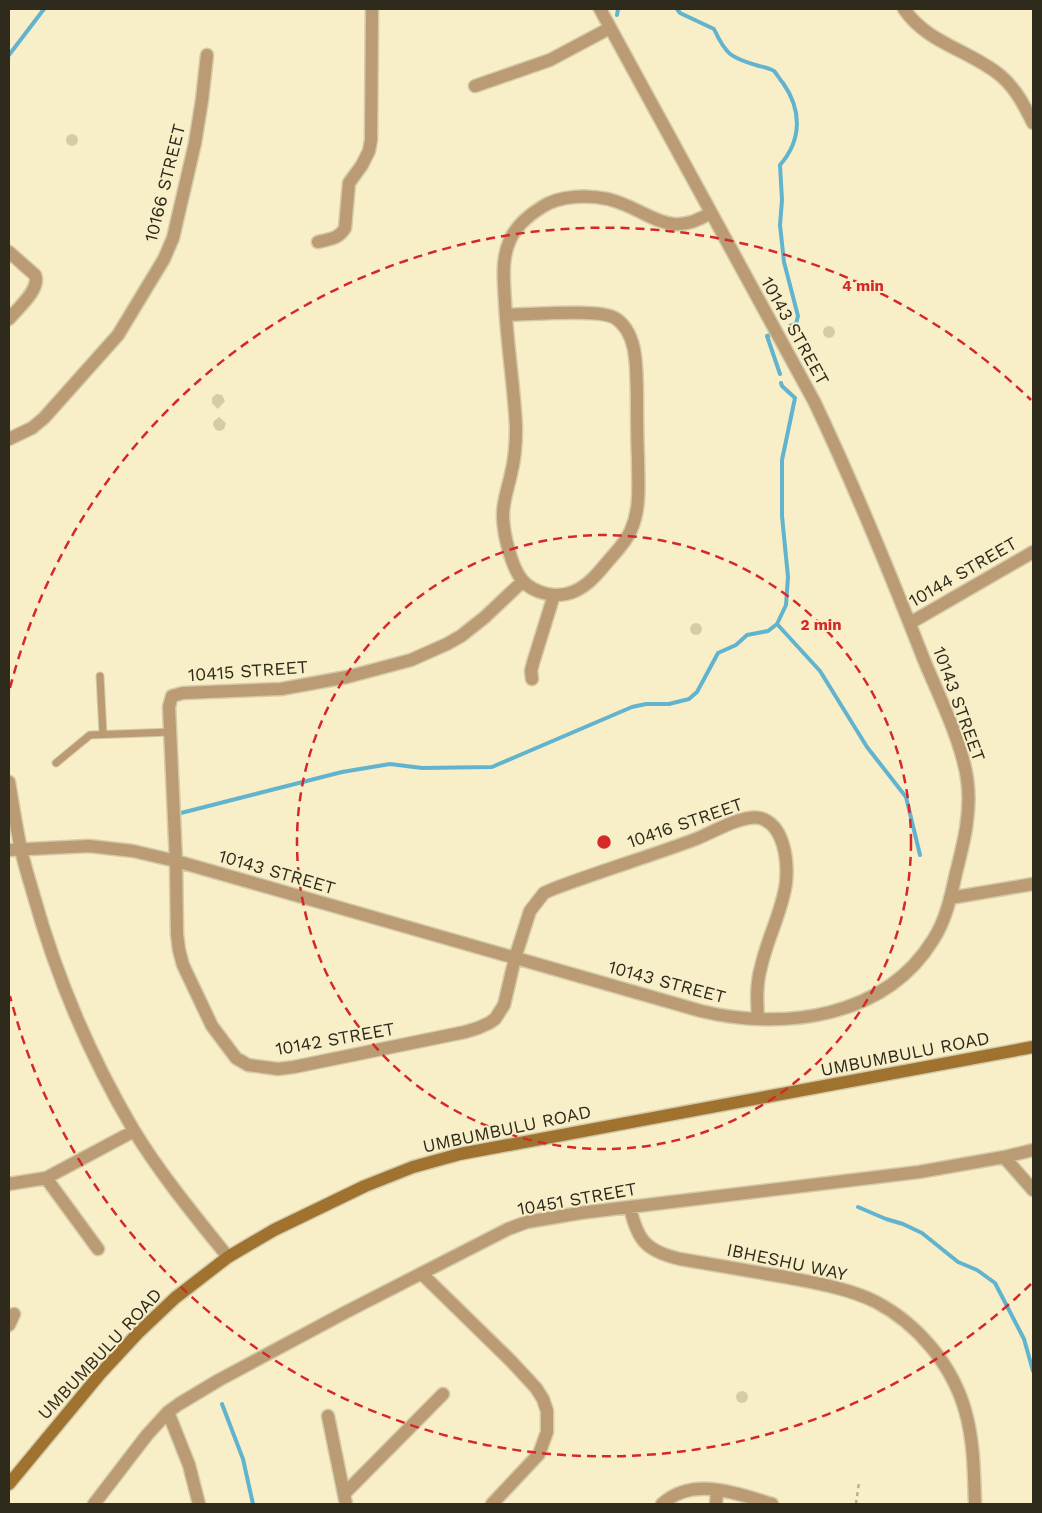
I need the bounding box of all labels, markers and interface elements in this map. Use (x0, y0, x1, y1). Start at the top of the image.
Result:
street label: 10166 STREET (140, 122, 189, 244)
street label: 10143 STREET (757, 273, 834, 389)
text: 4 min (842, 277, 884, 295)
street label: 10144 STREET (905, 532, 1021, 611)
text: 2 min (800, 616, 842, 634)
street label: 10143 STREET (929, 644, 990, 764)
street label: 10415 STREET (187, 656, 309, 685)
street label: 10416 STREET (624, 793, 745, 852)
centre of rings (595, 833, 613, 851)
street label: 10143 STREET (216, 845, 338, 898)
street label: 10143 STREET (606, 956, 728, 1007)
street label: 10142 STREET (274, 1018, 396, 1059)
street label: UMBUMBULU ROAD (819, 1027, 991, 1080)
street label: UMBUMBULU ROAD (421, 1100, 593, 1157)
street label: 10451 STREET (516, 1178, 638, 1219)
street label: IBHESHU WAY (725, 1238, 850, 1285)
street label: UMBUMBULU ROAD (33, 1284, 166, 1424)

